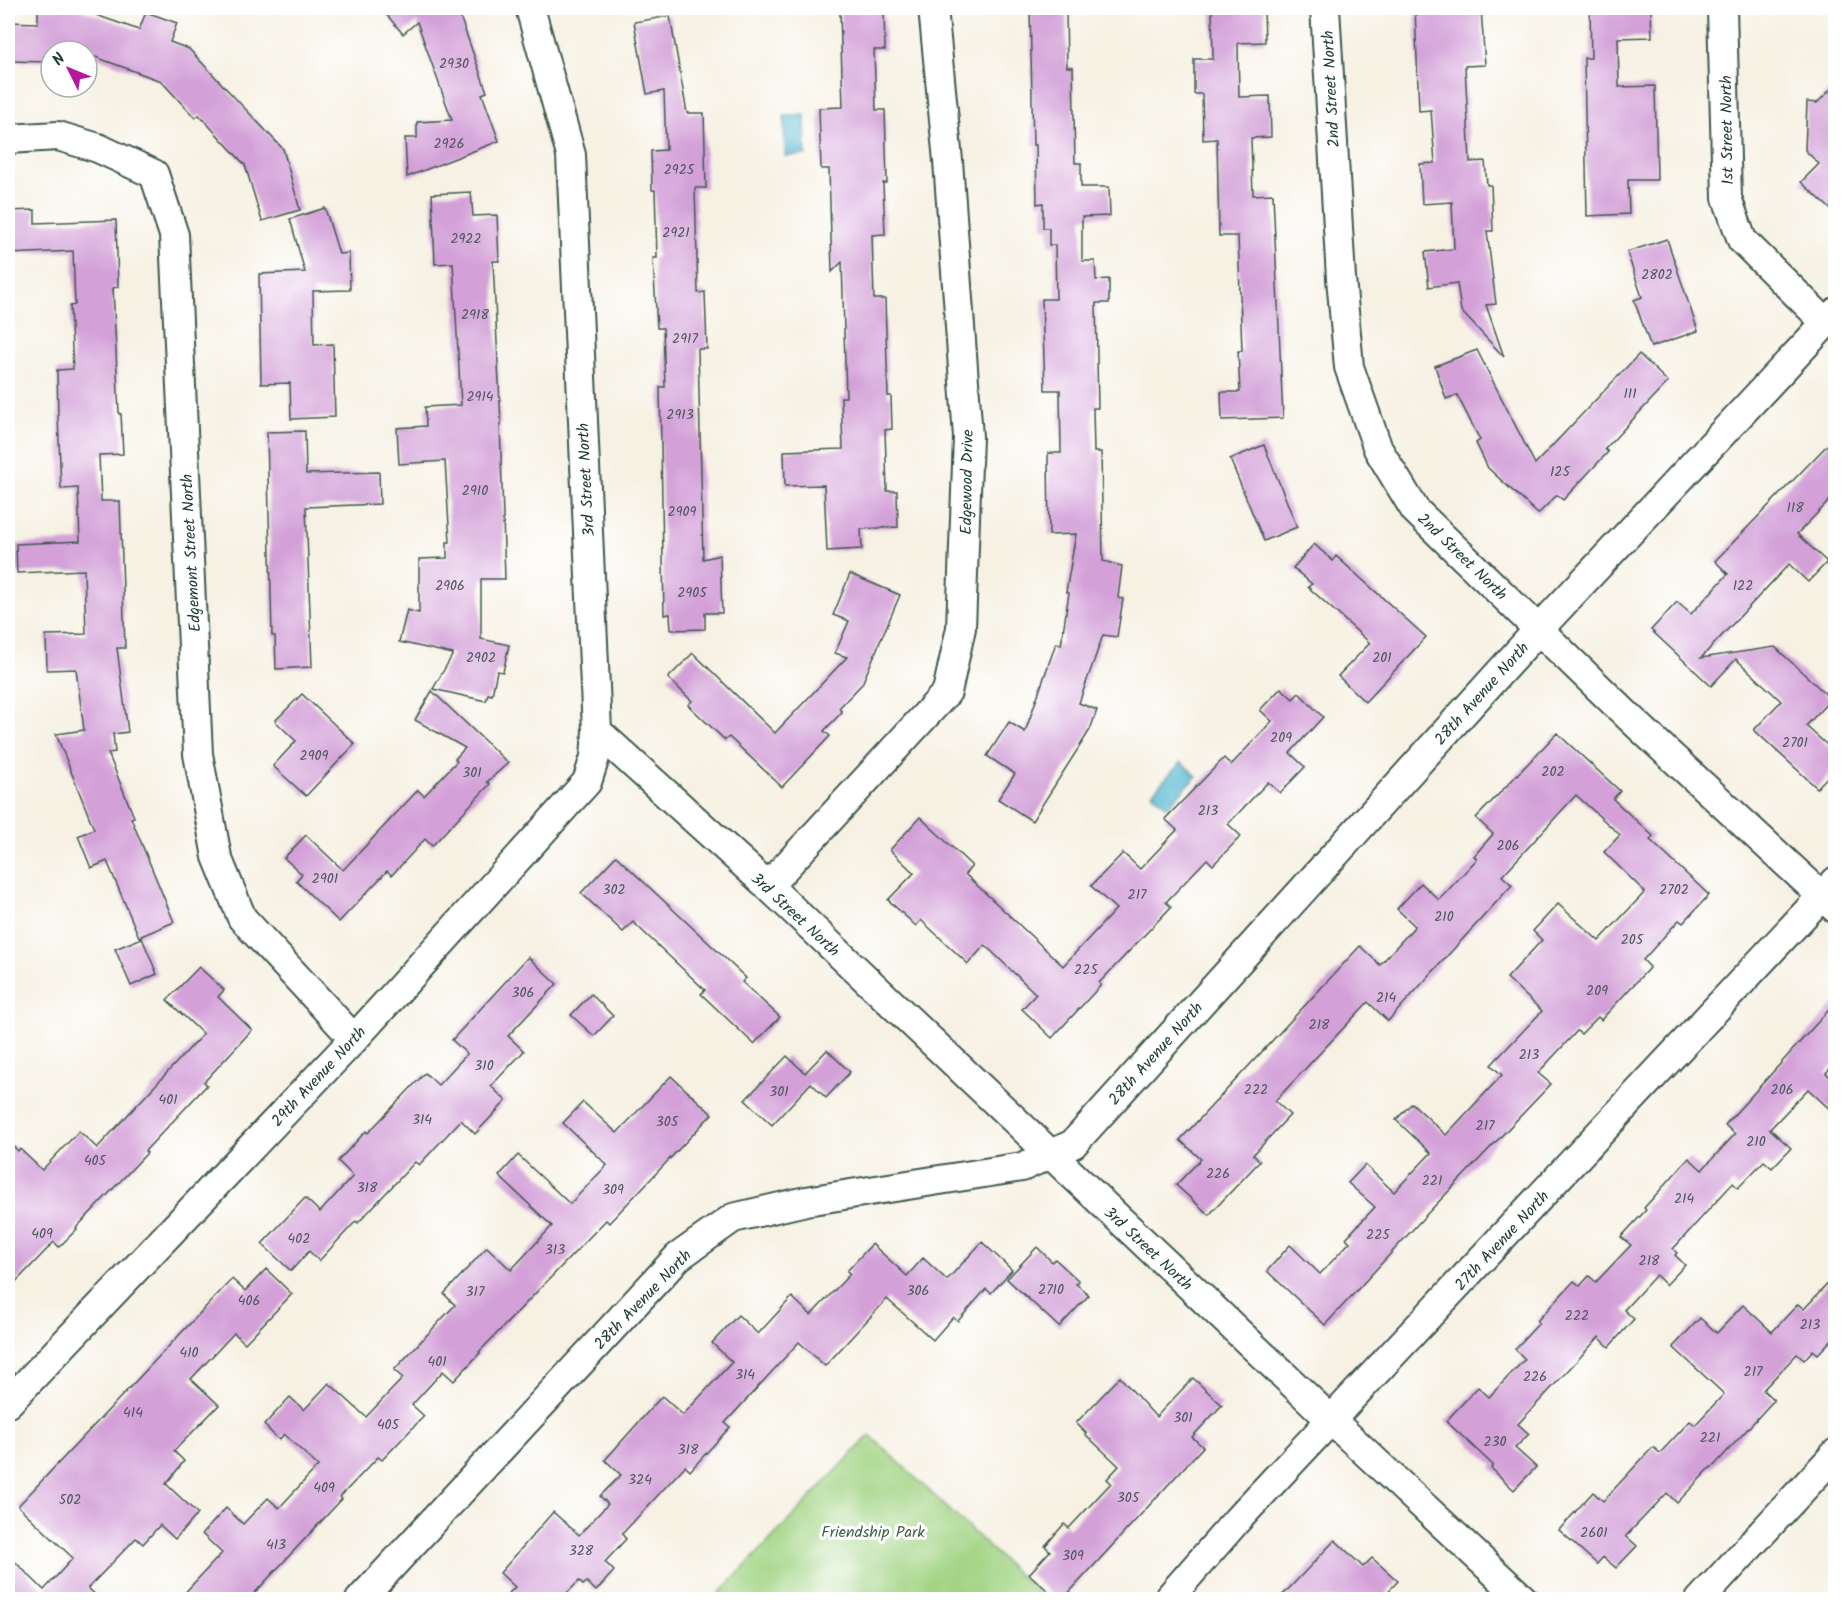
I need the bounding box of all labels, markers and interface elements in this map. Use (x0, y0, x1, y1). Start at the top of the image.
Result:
street label: 2nd Street North (1316, 30, 1347, 148)
north arrow (39, 39, 99, 99)
text: N (47, 48, 72, 72)
house number: 2930 (439, 53, 469, 75)
street label: 1st Street North (1714, 75, 1741, 185)
house number: 2926 (434, 133, 464, 155)
house number: 2925 (664, 159, 696, 181)
house number: 2921 (662, 222, 690, 244)
house number: 2922 (450, 228, 482, 250)
house number: 2802 (1641, 264, 1673, 286)
house number: 2918 (461, 304, 489, 326)
house number: 2917 (672, 328, 698, 350)
house number: 111 (1623, 383, 1637, 405)
house number: 2914 (466, 386, 494, 408)
house number: 2913 (666, 404, 694, 426)
street label: 3rd Street North (571, 422, 602, 537)
street label: Edgewood Drive (954, 429, 981, 535)
house number: 125 (1550, 461, 1571, 483)
street label: Edgemont Street North (175, 473, 208, 633)
house number: 2910 (462, 480, 488, 502)
house number: 118 (1786, 497, 1804, 519)
house number: 2909 (668, 501, 697, 523)
street label: 2nd Street North (1411, 507, 1513, 607)
house number: 2906 (435, 575, 465, 597)
house number: 122 (1733, 575, 1753, 597)
house number: 2905 (677, 582, 708, 604)
street label: 28th Avenue North (1429, 637, 1535, 751)
house number: 2902 (466, 647, 496, 669)
house number: 201 (1372, 647, 1392, 669)
house number: 209 (1270, 727, 1292, 749)
house number: 2701 (1782, 732, 1808, 754)
house number: 2909 (300, 745, 329, 767)
house number: 202 (1541, 761, 1565, 783)
house number: 301 (462, 762, 482, 784)
house number: 213 (1198, 800, 1218, 822)
house number: 206 (1497, 835, 1519, 857)
street label: 3rd Street North (745, 867, 845, 963)
house number: 2901 (312, 868, 338, 890)
house number: 302 (602, 879, 626, 901)
house number: 2702 (1659, 879, 1689, 901)
house number: 217 (1128, 884, 1147, 906)
house number: 210 (1434, 906, 1454, 928)
house number: 205 (1621, 929, 1645, 951)
house number: 225 (1074, 959, 1099, 981)
house number: 209 (1586, 980, 1608, 1002)
house number: 306 (512, 982, 534, 1004)
house number: 214 (1376, 987, 1396, 1009)
street label: 28th Avenue North (1103, 997, 1209, 1111)
house number: 218 (1309, 1014, 1330, 1036)
street label: 29th Avenue North (266, 1021, 373, 1133)
house number: 213 (1519, 1044, 1539, 1066)
house number: 310 (474, 1055, 494, 1077)
house number: 222 (1244, 1079, 1268, 1101)
house number: 206 (1771, 1079, 1793, 1101)
house number: 301 (769, 1081, 789, 1103)
house number: 401 (158, 1089, 178, 1111)
house number: 314 (412, 1109, 432, 1131)
house number: 305 (656, 1111, 680, 1133)
house number: 217 (1476, 1115, 1495, 1137)
house number: 210 (1746, 1131, 1766, 1153)
house number: 405 (84, 1150, 108, 1172)
house number: 226 (1206, 1163, 1230, 1185)
house number: 221 (1422, 1170, 1442, 1192)
house number: 318 (357, 1177, 378, 1199)
house number: 309 (602, 1179, 624, 1201)
street label: 27th Avenue North (1449, 1185, 1555, 1297)
house number: 214 (1674, 1188, 1694, 1210)
street label: 3rd Street North (1098, 1201, 1198, 1297)
house number: 409 (31, 1223, 53, 1245)
house number: 225 (1366, 1224, 1391, 1246)
house number: 402 (288, 1228, 310, 1250)
house number: 313 (545, 1239, 565, 1261)
street label: 28th Avenue North (588, 1244, 698, 1356)
house number: 218 (1639, 1250, 1660, 1272)
house number: 2710 (1038, 1279, 1064, 1301)
house number: 306 (907, 1280, 929, 1302)
house number: 317 (466, 1281, 485, 1303)
house number: 406 (238, 1290, 260, 1312)
house number: 222 (1565, 1305, 1589, 1327)
house number: 213 (1800, 1314, 1820, 1336)
house number: 410 (179, 1342, 199, 1364)
house number: 401 (427, 1351, 447, 1373)
house number: 217 (1744, 1361, 1763, 1383)
house number: 314 (735, 1364, 755, 1386)
house number: 226 (1523, 1366, 1547, 1388)
house number: 414 (123, 1402, 143, 1424)
house number: 301 (1173, 1407, 1193, 1429)
house number: 405 (377, 1414, 401, 1436)
house number: 221 (1700, 1427, 1720, 1449)
house number: 230 (1483, 1431, 1507, 1453)
house number: 318 (678, 1439, 699, 1461)
house number: 324 (628, 1469, 652, 1491)
house number: 409 (313, 1477, 335, 1499)
house number: 305 (1117, 1487, 1141, 1509)
house number: 502 (59, 1489, 81, 1511)
park label: Friendship Park (821, 1520, 925, 1545)
house number: 2601 (1580, 1522, 1608, 1544)
house number: 413 (266, 1534, 286, 1556)
house number: 328 (569, 1540, 594, 1562)
house number: 309 (1062, 1545, 1084, 1567)

